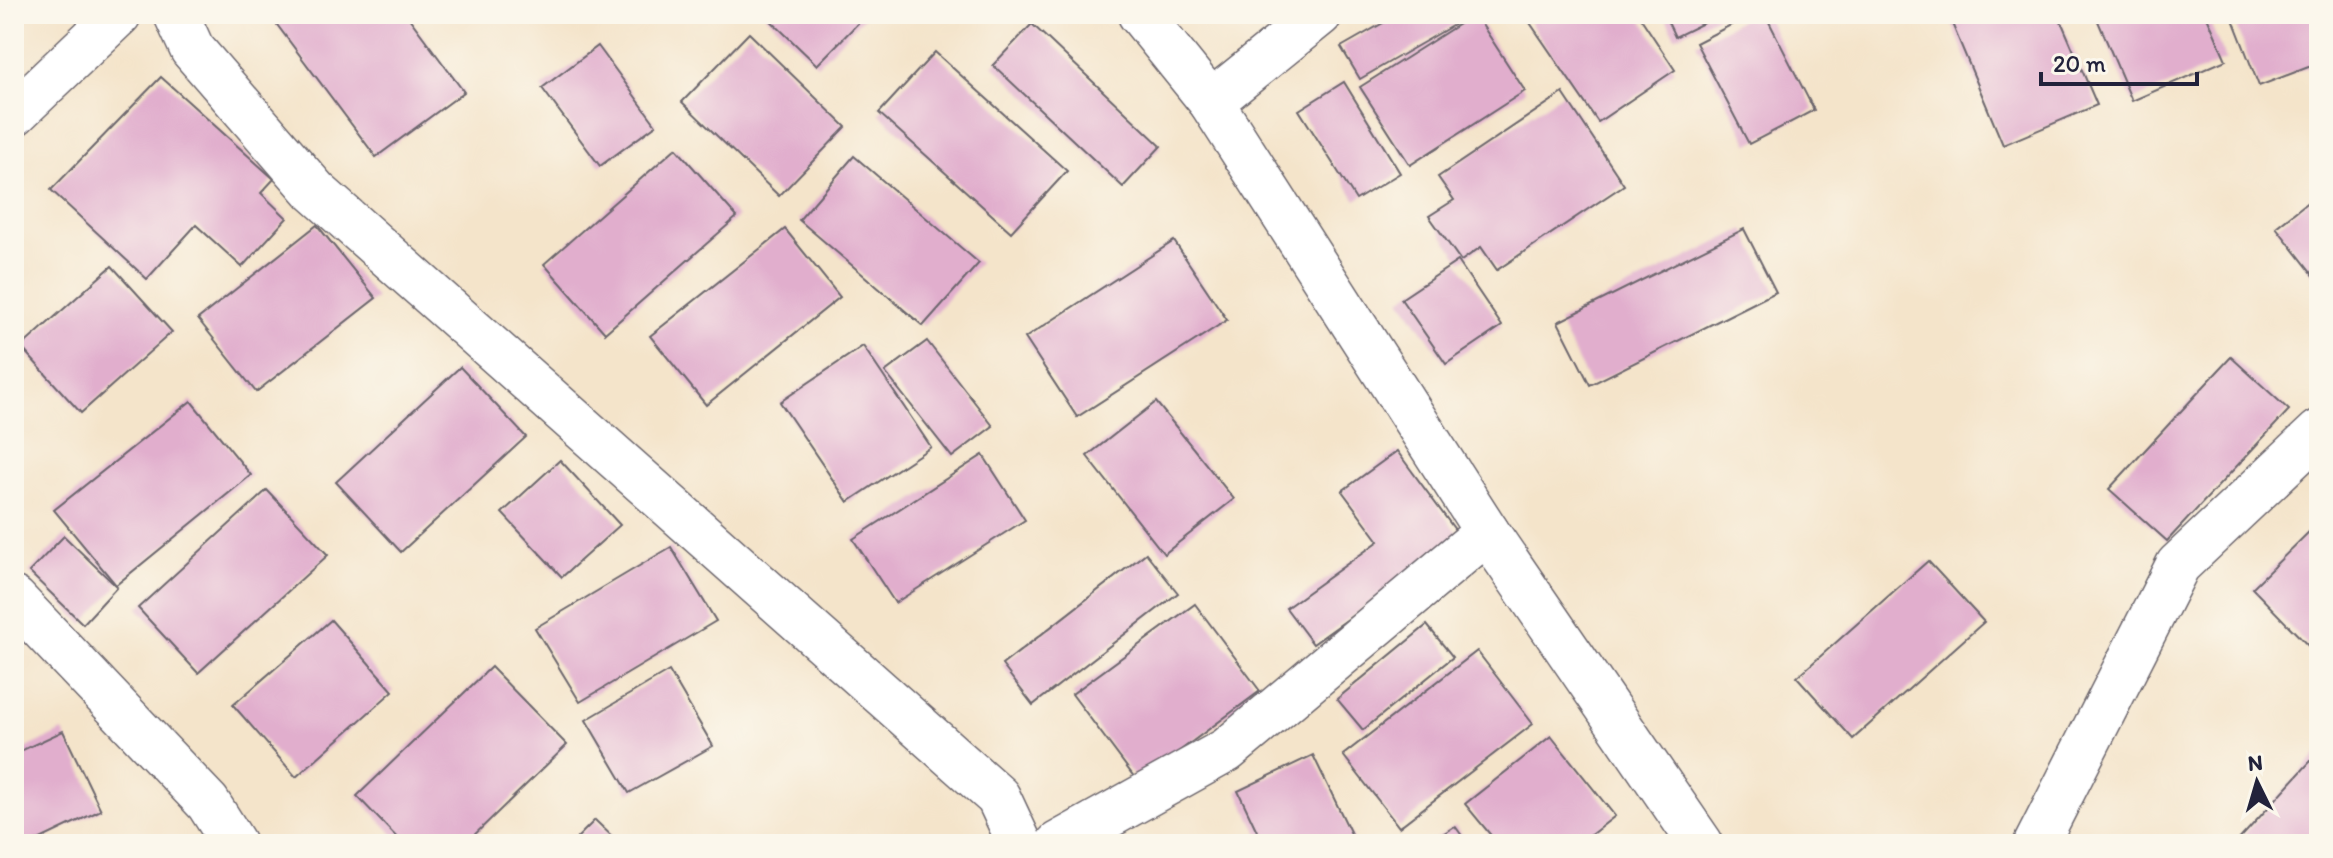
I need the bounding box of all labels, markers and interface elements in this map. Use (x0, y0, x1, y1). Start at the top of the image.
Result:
scale bar (2041, 36, 2197, 86)
text: 20 m (2053, 49, 2106, 78)
north arrow (2217, 742, 2297, 822)
text: N (2247, 748, 2264, 777)

